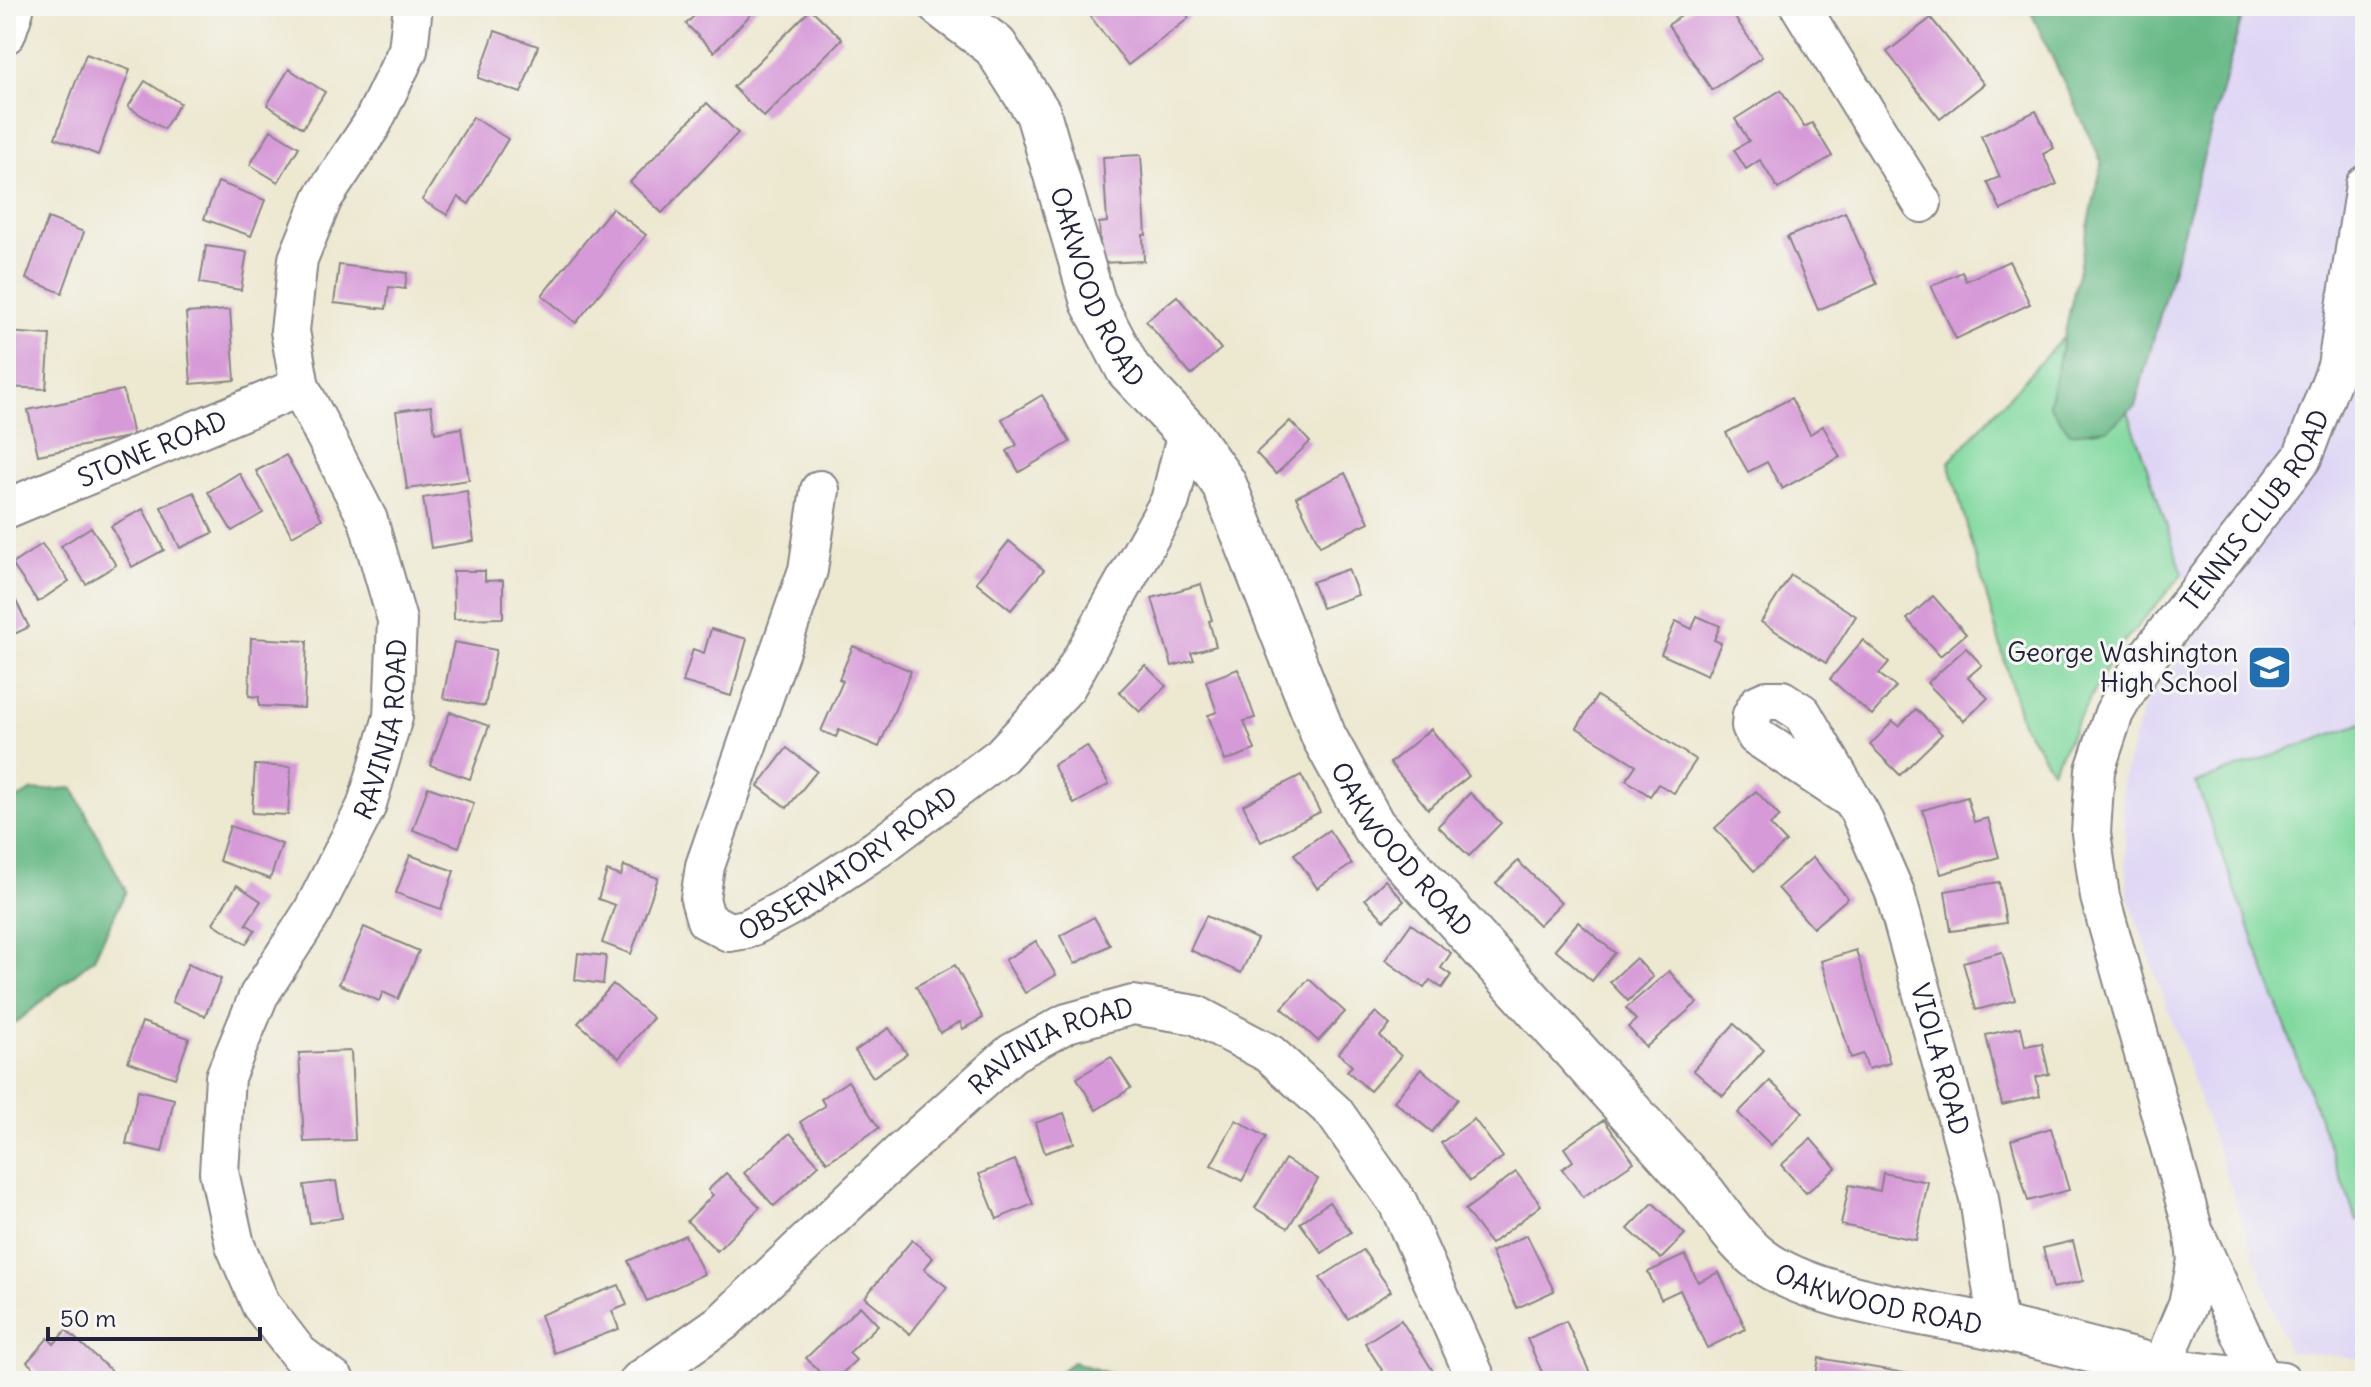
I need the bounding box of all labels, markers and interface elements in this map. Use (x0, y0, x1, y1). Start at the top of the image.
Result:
street label: OAKWOOD ROAD (1044, 183, 1152, 393)
street label: STONE ROAD (72, 403, 231, 494)
street label: TENNIS CLUB ROAD (2173, 405, 2336, 618)
place label: George Washington High School (2007, 636, 2238, 699)
street label: RAVINIA ROAD (346, 638, 413, 825)
school or university icon: George Washington High School (2245, 643, 2293, 691)
street label: OAKWOOD ROAD (1324, 756, 1480, 943)
street label: OBSERVATORY ROAD (732, 778, 963, 947)
street label: VIOLA ROAD (1904, 979, 1977, 1139)
street label: RAVINIA ROAD (961, 989, 1137, 1101)
street label: OAKWOOD ROAD (1769, 1256, 1985, 1341)
scale bar (48, 1291, 260, 1341)
text: 50 m (60, 1303, 116, 1333)

